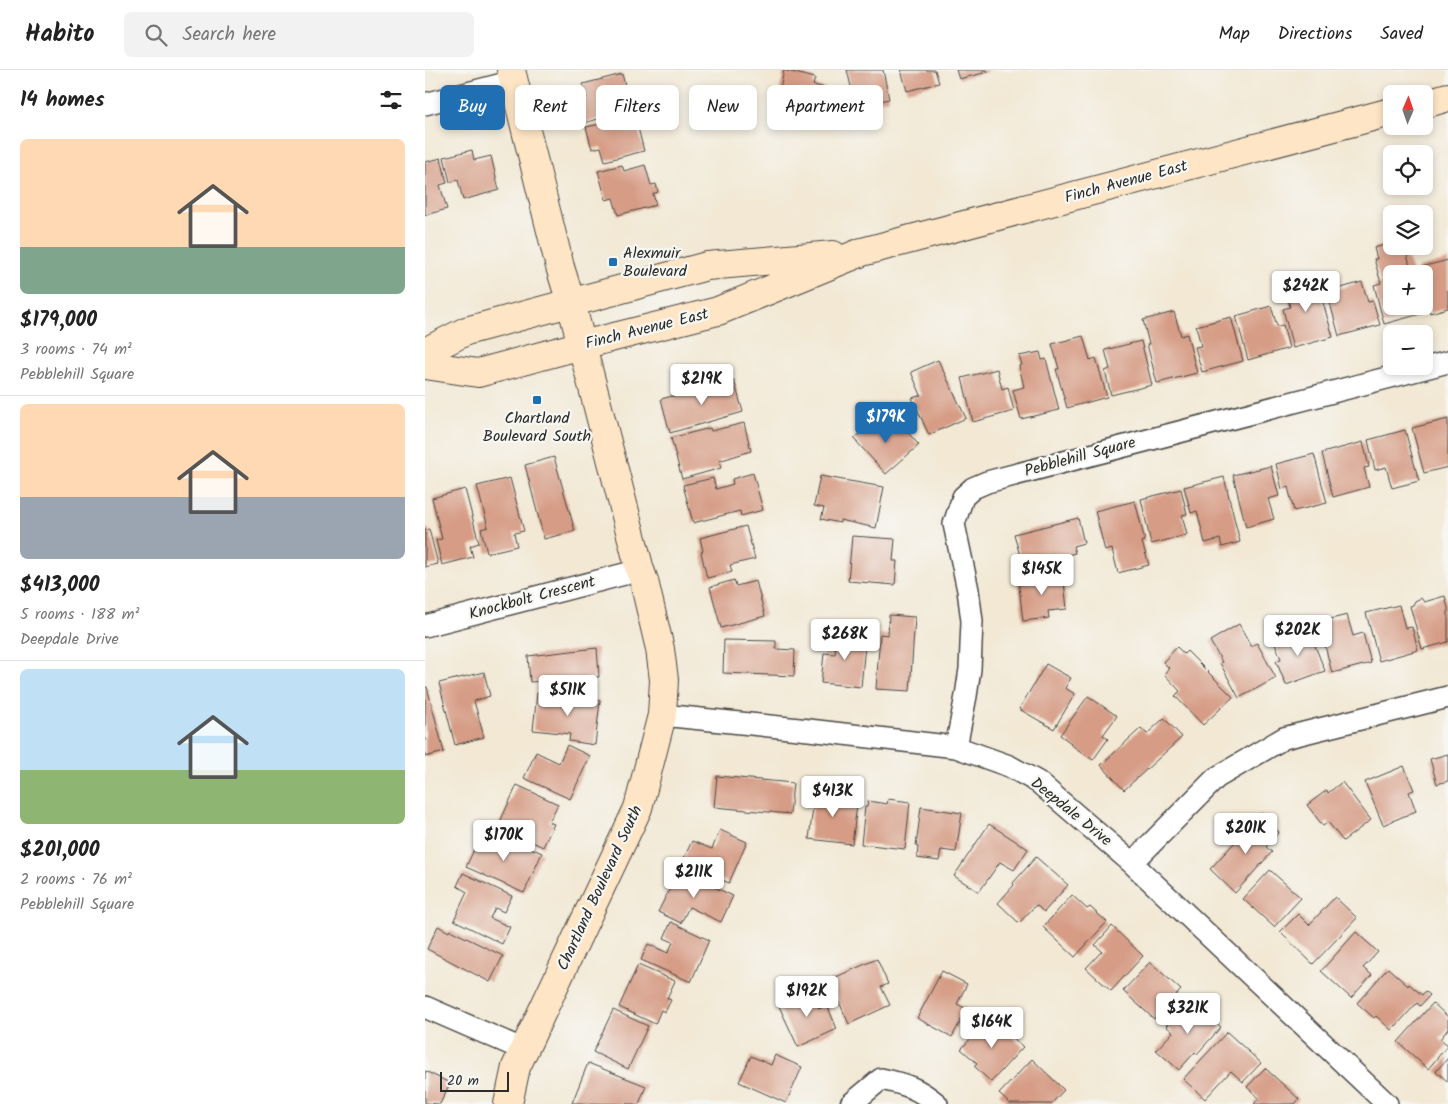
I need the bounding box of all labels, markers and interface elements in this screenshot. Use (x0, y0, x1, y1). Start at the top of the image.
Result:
search box (124, 12, 474, 57)
text: Habito (25, 15, 94, 54)
text: Search here (182, 20, 276, 50)
text: Map (1218, 20, 1250, 49)
text: Directions (1278, 20, 1352, 49)
text: Saved (1380, 20, 1423, 49)
icon: search (142, 21, 170, 49)
text: 14 homes (20, 84, 105, 117)
chip: Buy (440, 85, 505, 130)
chip: Rent (515, 85, 586, 130)
chip: Filters (596, 85, 679, 130)
chip: New (689, 85, 757, 130)
chip: Apartment (767, 85, 883, 130)
north arrow (1383, 85, 1433, 135)
map controls (1383, 85, 1433, 375)
icon: filters (377, 86, 405, 114)
button: locate (1383, 145, 1433, 195)
street label: Finch Avenue East (1062, 153, 1191, 210)
icon: home (168, 171, 258, 261)
button: layers (1383, 205, 1433, 255)
place label: Alexmuir Boulevard (623, 241, 688, 284)
marker: Alexmuir Boulevard (607, 256, 619, 268)
button: + (1383, 265, 1433, 315)
pin: $242K (1271, 270, 1341, 313)
text: $242K (1283, 274, 1329, 299)
street label: Finch Avenue East (583, 301, 712, 356)
text: $179,000 (20, 304, 97, 337)
button: − (1383, 325, 1433, 375)
text: 3 rooms · 74 m² (20, 337, 132, 362)
text: Pebblehill Square (20, 362, 134, 387)
pin: $219K (667, 364, 737, 406)
text: $219K (681, 367, 723, 392)
marker: Chartland Boulevard South (531, 394, 543, 406)
pin: $179K (851, 402, 921, 444)
text: $179K (866, 405, 906, 430)
place label: Chartland Boulevard South (483, 406, 591, 449)
street label: Pebblehill Square (1022, 430, 1138, 484)
icon: home (168, 437, 258, 527)
pin: $145K (1007, 554, 1077, 596)
text: $145K (1022, 557, 1062, 582)
text: $413,000 (20, 569, 100, 602)
street label: Knockbolt Crescent (466, 569, 599, 627)
text: 5 rooms · 188 m² (20, 602, 139, 627)
pin: $202K (1263, 614, 1333, 657)
pin: $268K (810, 618, 880, 661)
text: $202K (1275, 618, 1321, 643)
text: $268K (822, 622, 868, 647)
text: Deepdale Drive (20, 627, 119, 652)
pin: $511K (533, 674, 603, 717)
text: $511K (550, 678, 586, 703)
icon: home (168, 702, 258, 792)
street label: Deepdale Drive (1025, 771, 1117, 853)
pin: $413K (798, 776, 868, 818)
text: $413K (812, 779, 854, 804)
street label: Chartland Boulevard South (551, 801, 649, 975)
pin: $201K (1211, 812, 1281, 855)
text: $201K (1225, 816, 1267, 841)
pin: $170K (469, 820, 539, 862)
text: $170K (484, 823, 524, 848)
text: $201,000 (20, 834, 100, 867)
pin: $211K (659, 856, 729, 899)
text: $211K (675, 860, 713, 885)
text: 2 rooms · 76 m² (20, 867, 132, 892)
text: Pebblehill Square (20, 892, 134, 917)
pin: $192K (772, 976, 842, 1018)
text: $192K (786, 979, 828, 1004)
pin: $321K (1153, 992, 1223, 1035)
text: $321K (1167, 996, 1209, 1021)
pin: $164K (957, 1006, 1027, 1049)
text: $164K (971, 1010, 1013, 1035)
scale bar (440, 1069, 509, 1092)
text: 20 m (447, 1070, 479, 1092)

